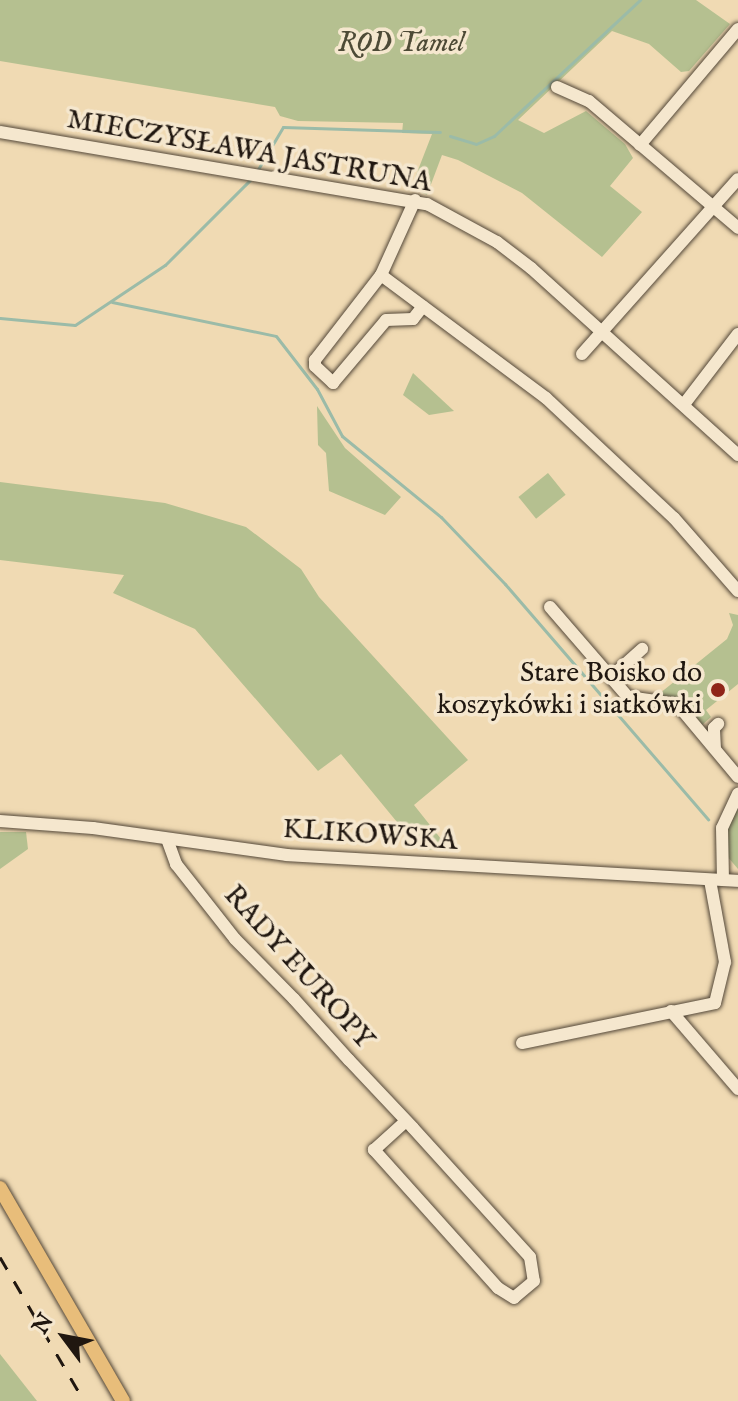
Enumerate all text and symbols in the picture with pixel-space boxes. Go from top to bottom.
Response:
park label: ROD Tamel [338,27,464,61]
street label: MIECZYSŁAWA JASTRUNA [64,103,434,201]
place label: Stare Boisko do koszykówki i siatkówki [437,657,702,723]
marker: Stare Boisko do koszykówki i siatkówki [709,681,727,699]
street label: KLIKOWSKA [282,813,458,859]
street label: RADY EUROPY [216,879,380,1057]
north arrow [24,1297,104,1377]
text: N [27,1309,61,1340]

